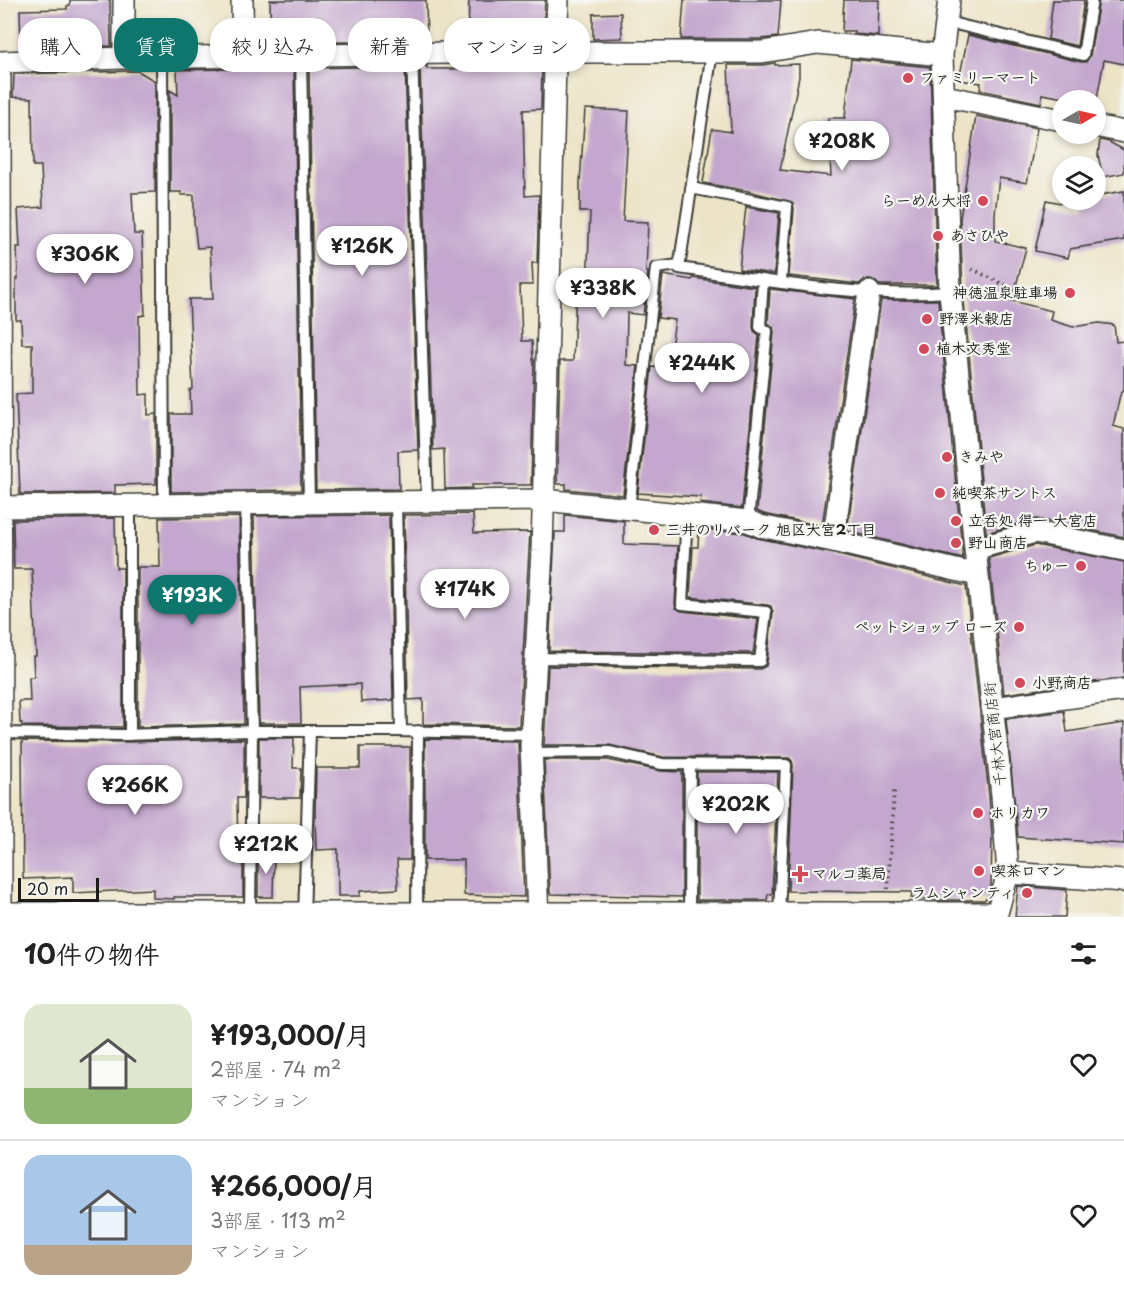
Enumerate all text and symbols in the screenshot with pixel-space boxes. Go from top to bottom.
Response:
chip: 購入 [18,18,102,72]
chip: 賃貸 [114,18,198,72]
chip: 絞り込み [210,18,336,72]
chip: 新着 [348,18,432,72]
chip: マンション [444,18,590,72]
place label: ファミリーマート [920,65,1041,88]
marker: ファミリーマート [901,71,915,85]
north arrow [1052,90,1106,144]
map controls [1052,90,1106,210]
pin: ¥208K [800,121,884,172]
text: ¥208K [808,125,876,155]
button: layers [1052,156,1106,210]
place label: らーめん大将 [881,188,971,211]
marker: らーめん大将 [976,194,990,208]
place label: あさひや [950,223,1010,246]
pin: ¥126K [320,226,404,277]
marker: あさひや [931,229,945,243]
text: ¥126K [330,230,394,260]
pin: ¥306K [43,234,127,285]
text: ¥306K [50,238,120,268]
pin: ¥338K [561,268,645,319]
text: ¥338K [570,272,636,302]
place label: 神徳温泉駐車場 [953,280,1058,303]
marker: 神徳温泉駐車場 [1063,286,1077,300]
place label: 野澤米穀店 [939,306,1014,329]
marker: 野澤米穀店 [920,312,934,326]
place label: 植木文秀堂 [936,336,1011,359]
marker: 植木文秀堂 [917,342,931,356]
pin: ¥244K [660,343,744,394]
text: ¥244K [669,347,736,377]
place label: きみや [959,444,1004,467]
marker: きみや [940,450,954,464]
place label: 純喫茶サントス [952,480,1057,503]
marker: 純喫茶サントス [933,486,947,500]
place label: 立呑処 得一 大宮店 [968,508,1098,531]
marker: 立呑処 得一 大宮店 [949,514,963,528]
place label: 三井のリパーク 旭区大宮2丁目 [666,517,876,540]
marker: 三井のリパーク 旭区大宮2丁目 [647,523,661,537]
place label: 野山商店 [968,530,1028,553]
marker: 野山商店 [949,536,963,550]
place label: ちゅー [1024,553,1069,576]
marker: ちゅー [1074,559,1088,573]
pin: ¥174K [423,569,507,620]
text: ¥174K [434,573,496,603]
pin: ¥193K [150,575,234,626]
text: ¥193K [161,579,223,609]
place label: ペットショップ ローズ [855,614,1007,637]
marker: ペットショップ ローズ [1012,620,1026,634]
place label: 小野商店 [1032,670,1092,693]
marker: 小野商店 [1013,676,1027,690]
street label: 千林大宮商店街 [977,681,1010,788]
pin: ¥266K [93,765,177,816]
text: ¥266K [101,769,169,799]
pin: ¥202K [694,784,778,835]
text: ¥202K [702,788,770,818]
place label: ホリカワ [990,800,1050,823]
marker: ホリカワ [971,806,985,820]
pin: ¥212K [224,824,308,875]
text: ¥212K [233,828,299,858]
place label: 喫茶ロマン [991,858,1066,881]
place label: マルコ薬局 [812,861,887,884]
marker: 喫茶ロマン [972,864,986,878]
marker: マルコ薬局 [793,867,807,881]
scale bar [18,875,99,902]
text: 20 m [27,876,68,900]
place label: ラムシャンティ [911,880,1015,903]
marker: ラムシャンティ [1020,886,1034,900]
text: 10件の物件 [24,934,160,973]
icon: filters [1067,937,1100,970]
text: ¥193,000/月 [210,1015,371,1054]
icon: home [72,1028,144,1100]
icon: heart [1067,1048,1100,1081]
text: 2部屋 · 74 m² [210,1054,341,1084]
text: マンション [210,1084,309,1114]
text: ¥266,000/月 [210,1166,377,1205]
icon: home [72,1179,144,1251]
icon: heart [1067,1199,1100,1232]
text: 3部屋 · 113 m² [210,1205,346,1235]
text: マンション [210,1235,309,1265]

